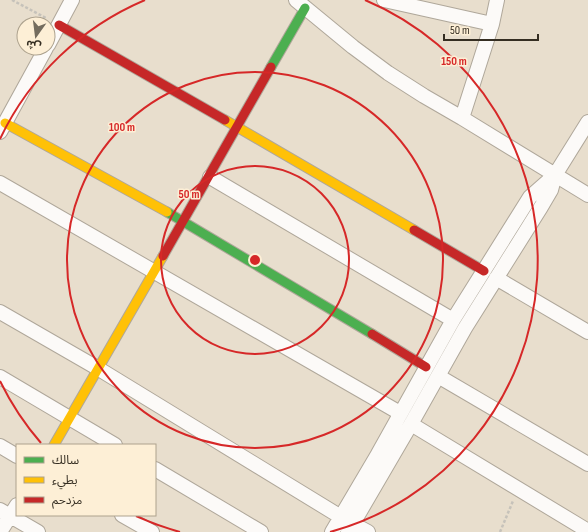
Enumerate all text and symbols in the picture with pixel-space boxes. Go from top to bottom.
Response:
north arrow [16,16,56,56]
scale bar [444,16,538,42]
text: 50 m [450,23,470,38]
text: ش [25,37,43,53]
text: 150 m [441,54,467,69]
text: 100 m [109,120,135,135]
text: 50 m [179,187,199,202]
centre of rings [248,253,262,267]
legend [16,444,156,516]
text: سالك [52,453,79,468]
text: بطيء [52,473,78,490]
text: مزدحم [52,493,82,509]

